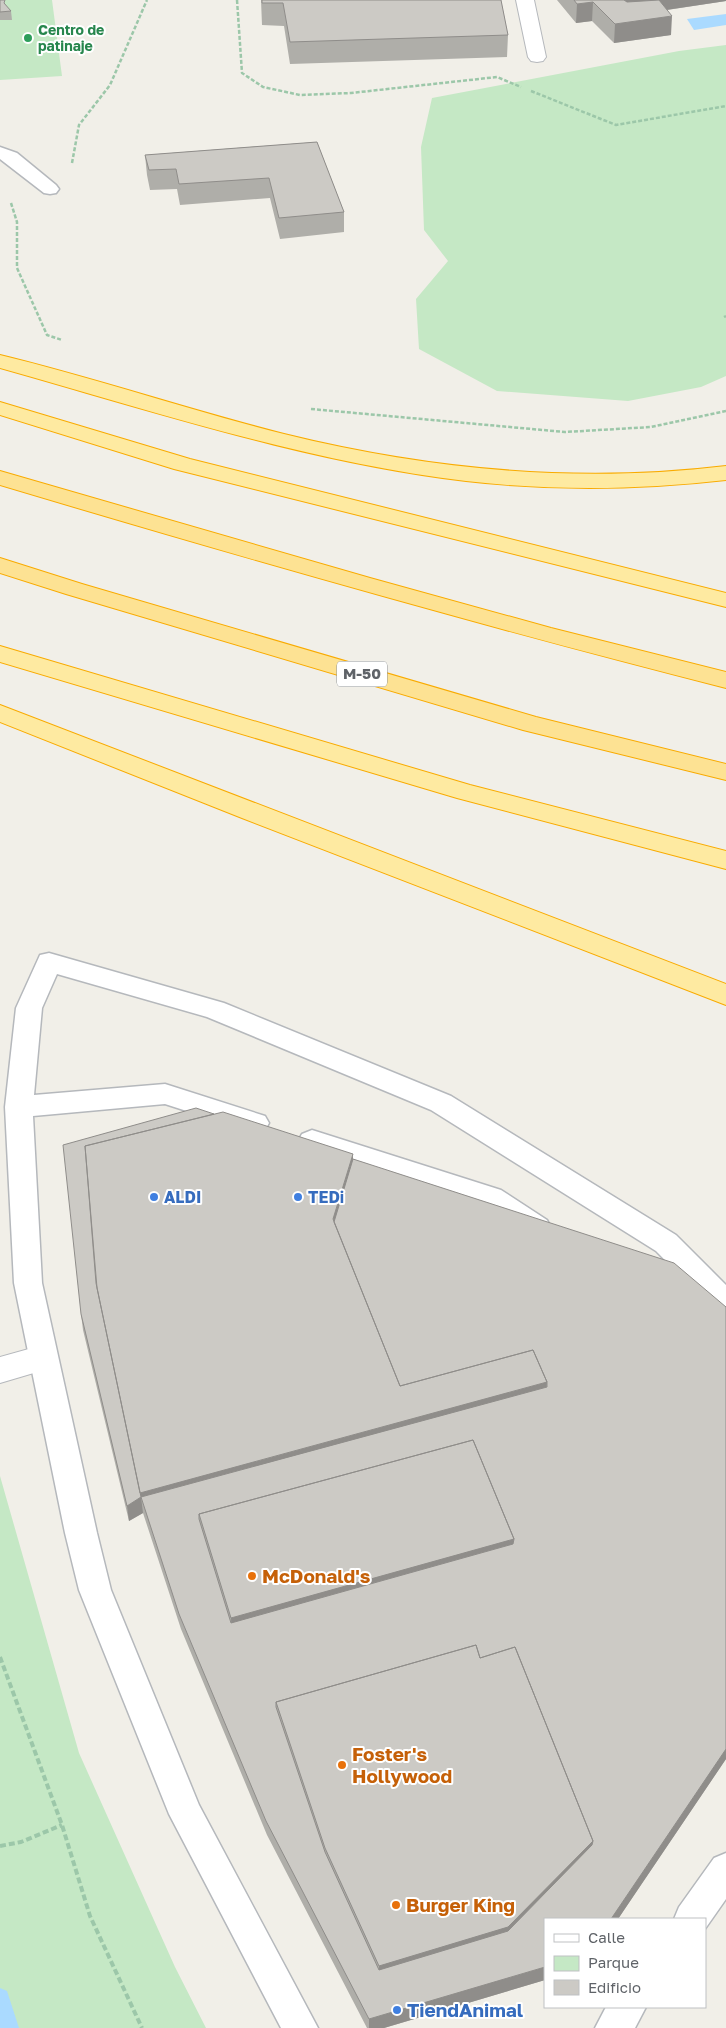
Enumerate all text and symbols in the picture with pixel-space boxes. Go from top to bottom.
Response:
place label: Centro de patinaje [38,21,104,54]
marker: Centro de patinaje [22,32,34,44]
road number: M-50 [337,662,387,686]
place label: ALDI [164,1187,201,1207]
place label: TEDi [308,1187,344,1207]
marker: ALDI [148,1191,160,1203]
marker: TEDi [292,1191,304,1203]
place label: McDonald's [262,1564,371,1587]
marker: McDonald's [246,1570,258,1582]
place label: Foster's Hollywood [352,1742,452,1787]
marker: Foster's Hollywood [336,1759,348,1771]
place label: Burger King [406,1893,515,1916]
marker: Burger King [390,1899,402,1911]
legend [544,1918,706,2008]
text: Calle [588,1928,625,1946]
text: Parque [588,1953,639,1971]
text: Edificio [588,1978,641,1996]
place label: TiendAnimal [407,1998,523,2021]
marker: TiendAnimal [391,2004,403,2016]

